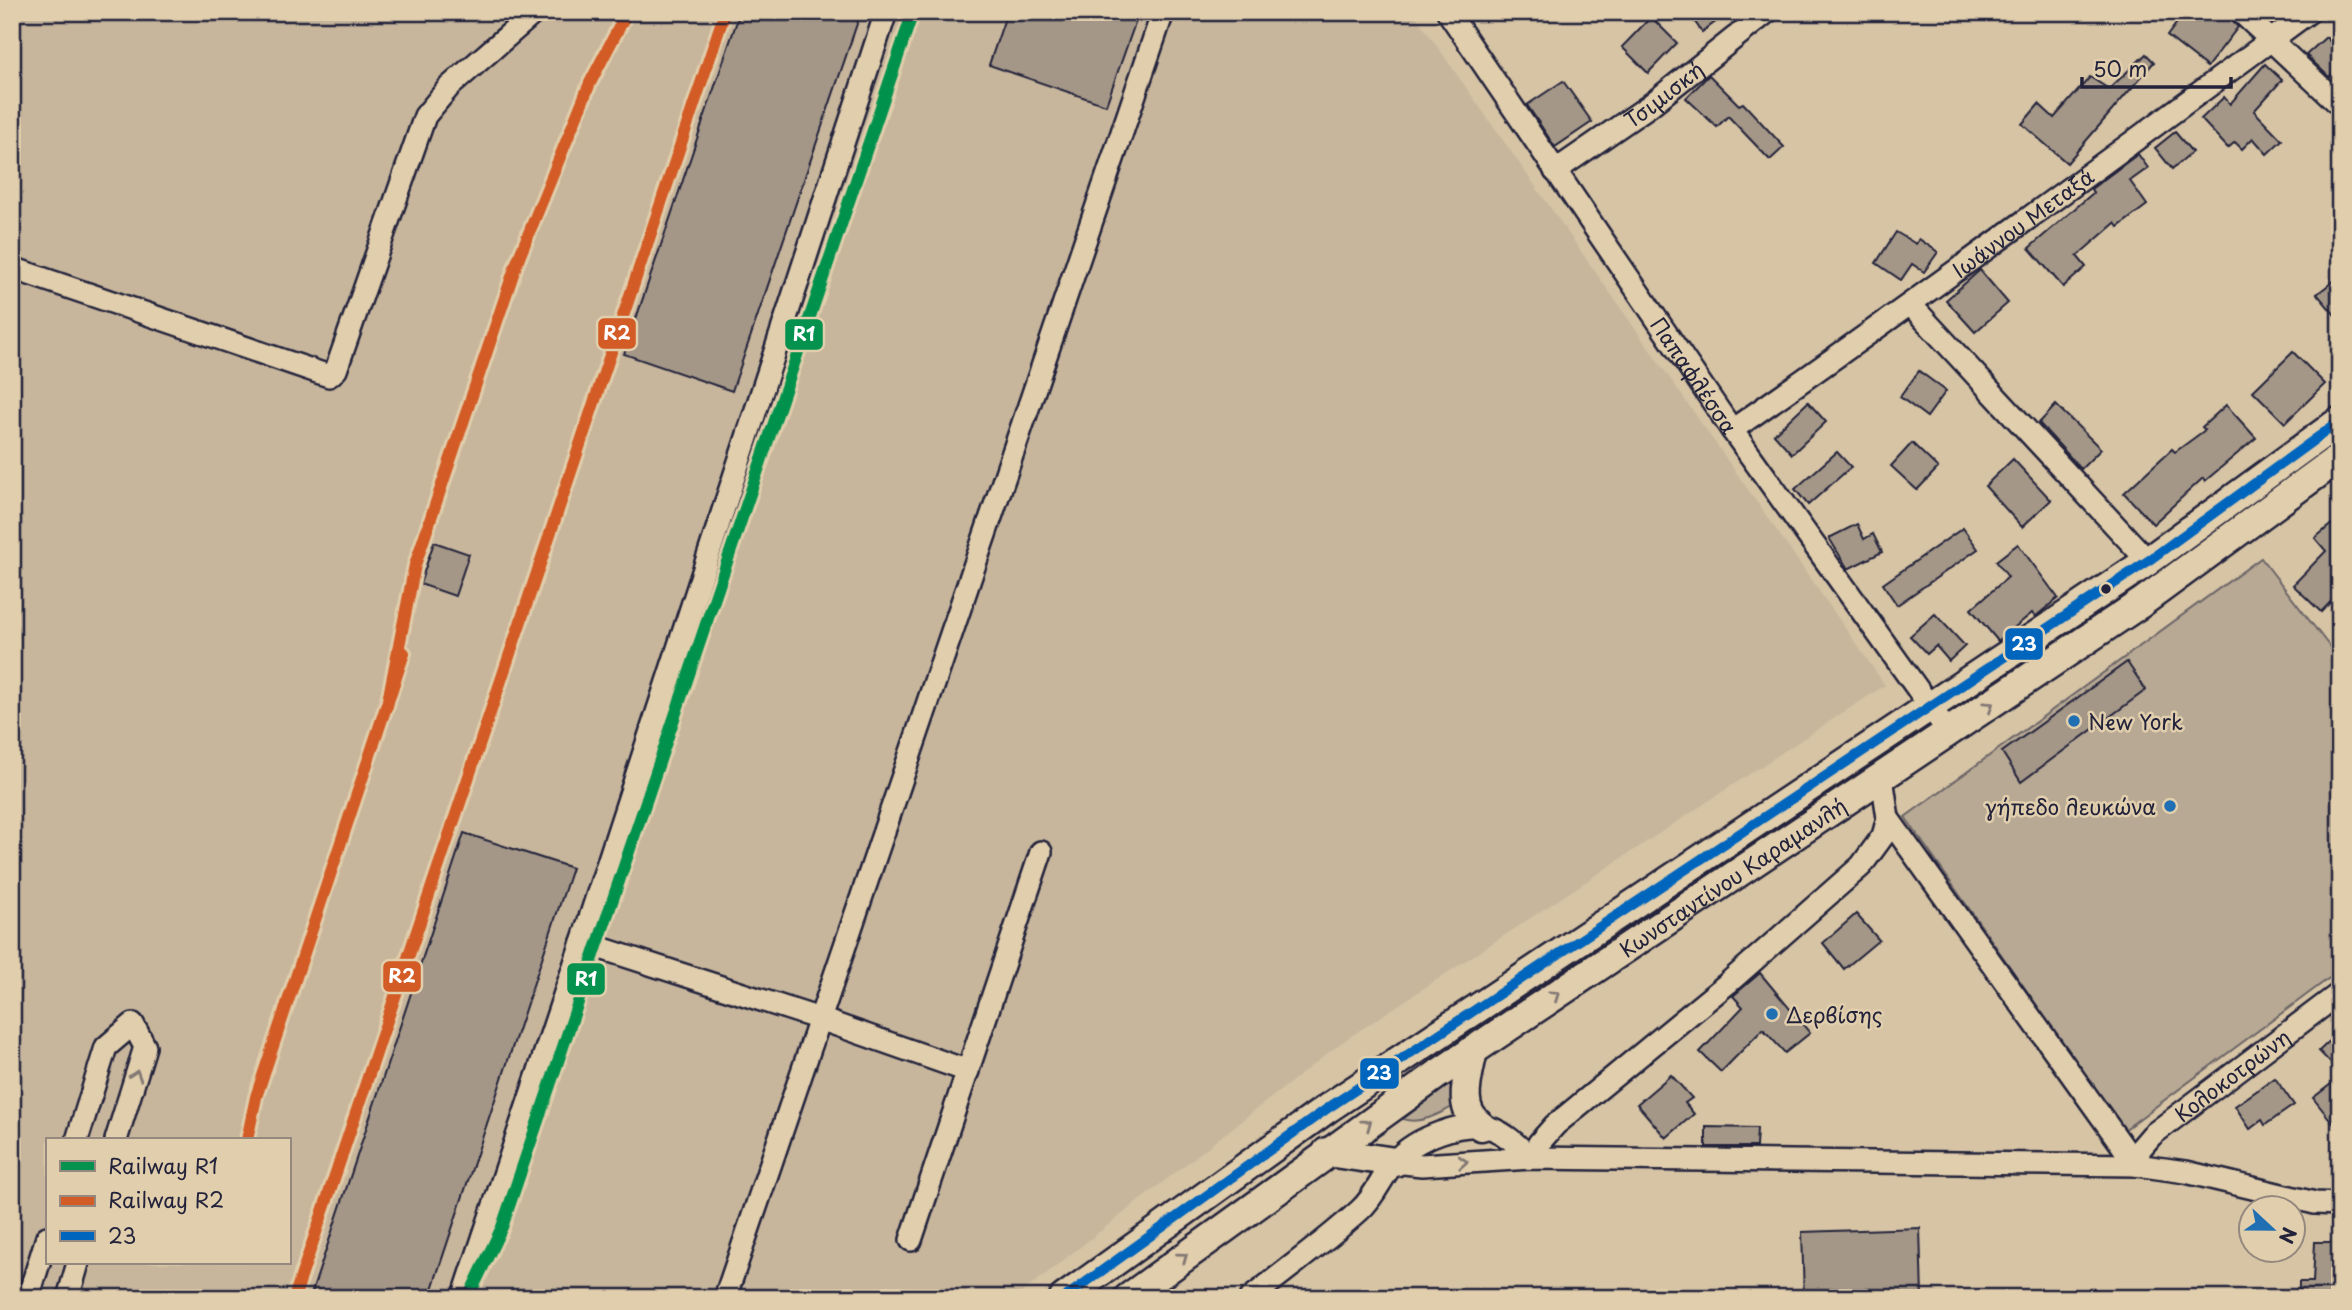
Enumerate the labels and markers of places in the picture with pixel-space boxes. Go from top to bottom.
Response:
unlabelled marker [2099,582,2113,596]
place label: New York [2088,705,2183,737]
marker: New York [2066,713,2082,729]
place label: γήπεδο λευκώνα [1985,790,2156,822]
marker: γήπεδο λευκώνα [2162,798,2178,814]
place label: Δερβίσης [1786,998,1883,1030]
marker: Δερβίσης [1764,1006,1780,1022]

